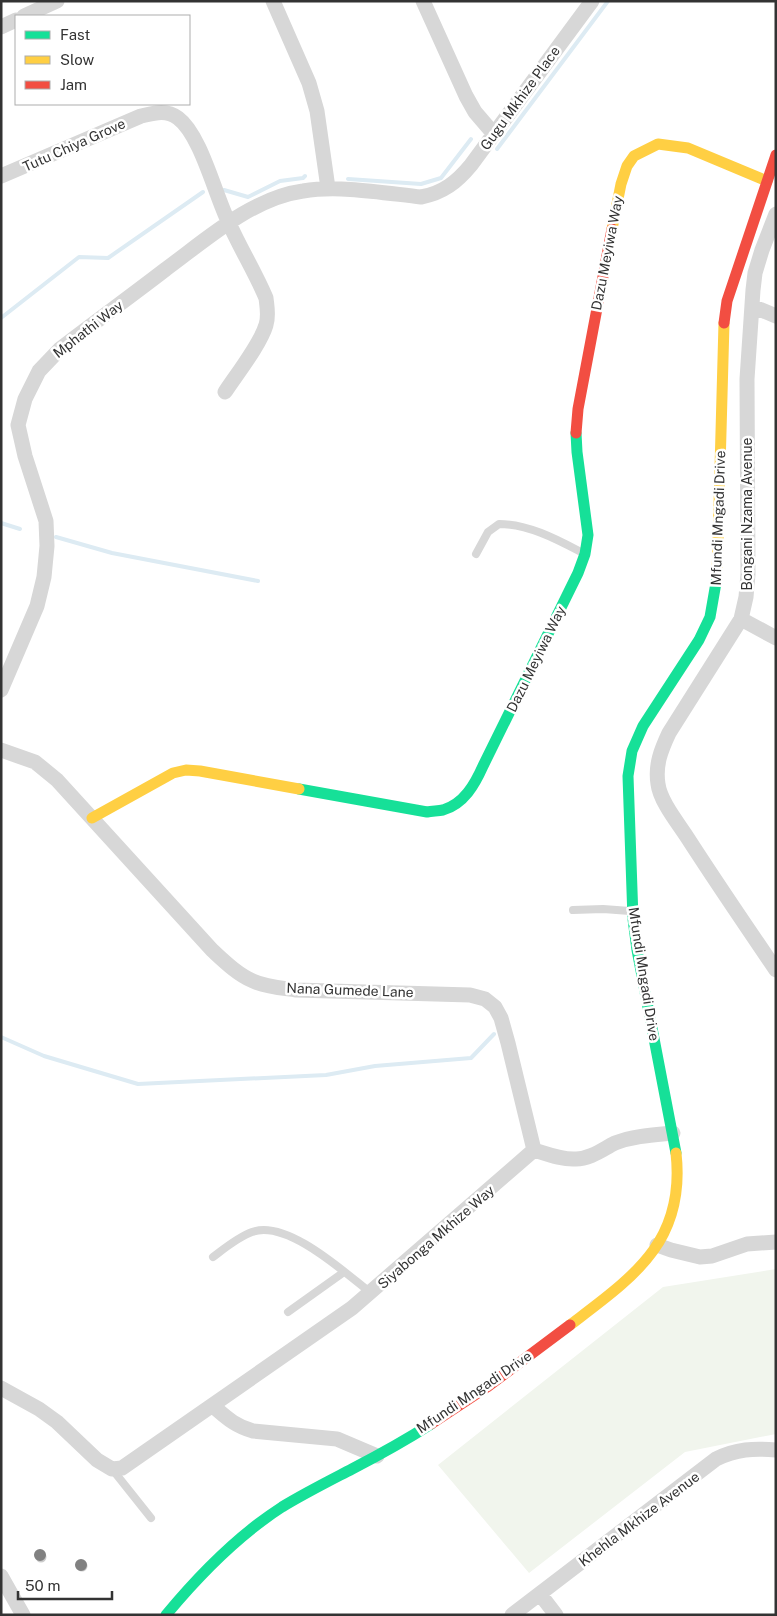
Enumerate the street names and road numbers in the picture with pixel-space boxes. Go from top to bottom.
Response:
street label: Gugu Mkhize Place [477,43,563,153]
street label: Tutu Chiya Grove [20,115,128,175]
street label: Dazu Meyiwa Way [588,194,626,311]
street label: Mphathi Way [50,297,126,361]
street label: Bongani Nzama Avenue [739,437,755,591]
street label: Mfundi Mngadi Drive [708,450,728,586]
street label: Dazu Meyiwa Way [503,603,569,715]
street label: Mfundi Mngadi Drive [626,906,662,1042]
street label: Nana Gumede Lane [286,980,414,1000]
street label: Siyabonga Mkhize Way [375,1182,498,1292]
street label: Mfundi Mngadi Drive [414,1348,535,1436]
street label: Khehla Mkhize Avenue [576,1468,702,1570]

